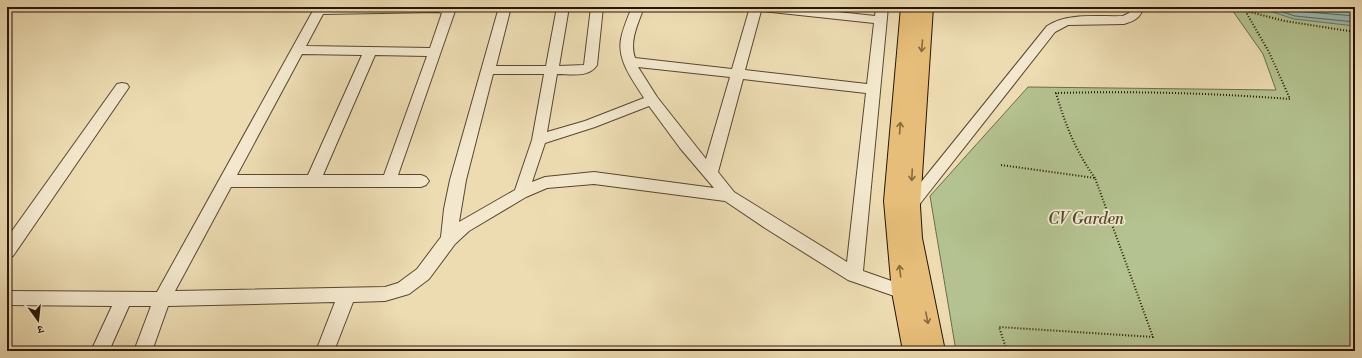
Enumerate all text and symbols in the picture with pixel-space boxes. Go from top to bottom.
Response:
one-way arrow [918,39,926,52]
one-way arrow [896,122,903,135]
one-way arrow [908,168,915,181]
park label: CV Garden [1048,209,1125,229]
one-way arrow [896,265,904,278]
north arrow [18,300,58,340]
one-way arrow [924,311,932,324]
text: उ [34,321,46,337]

